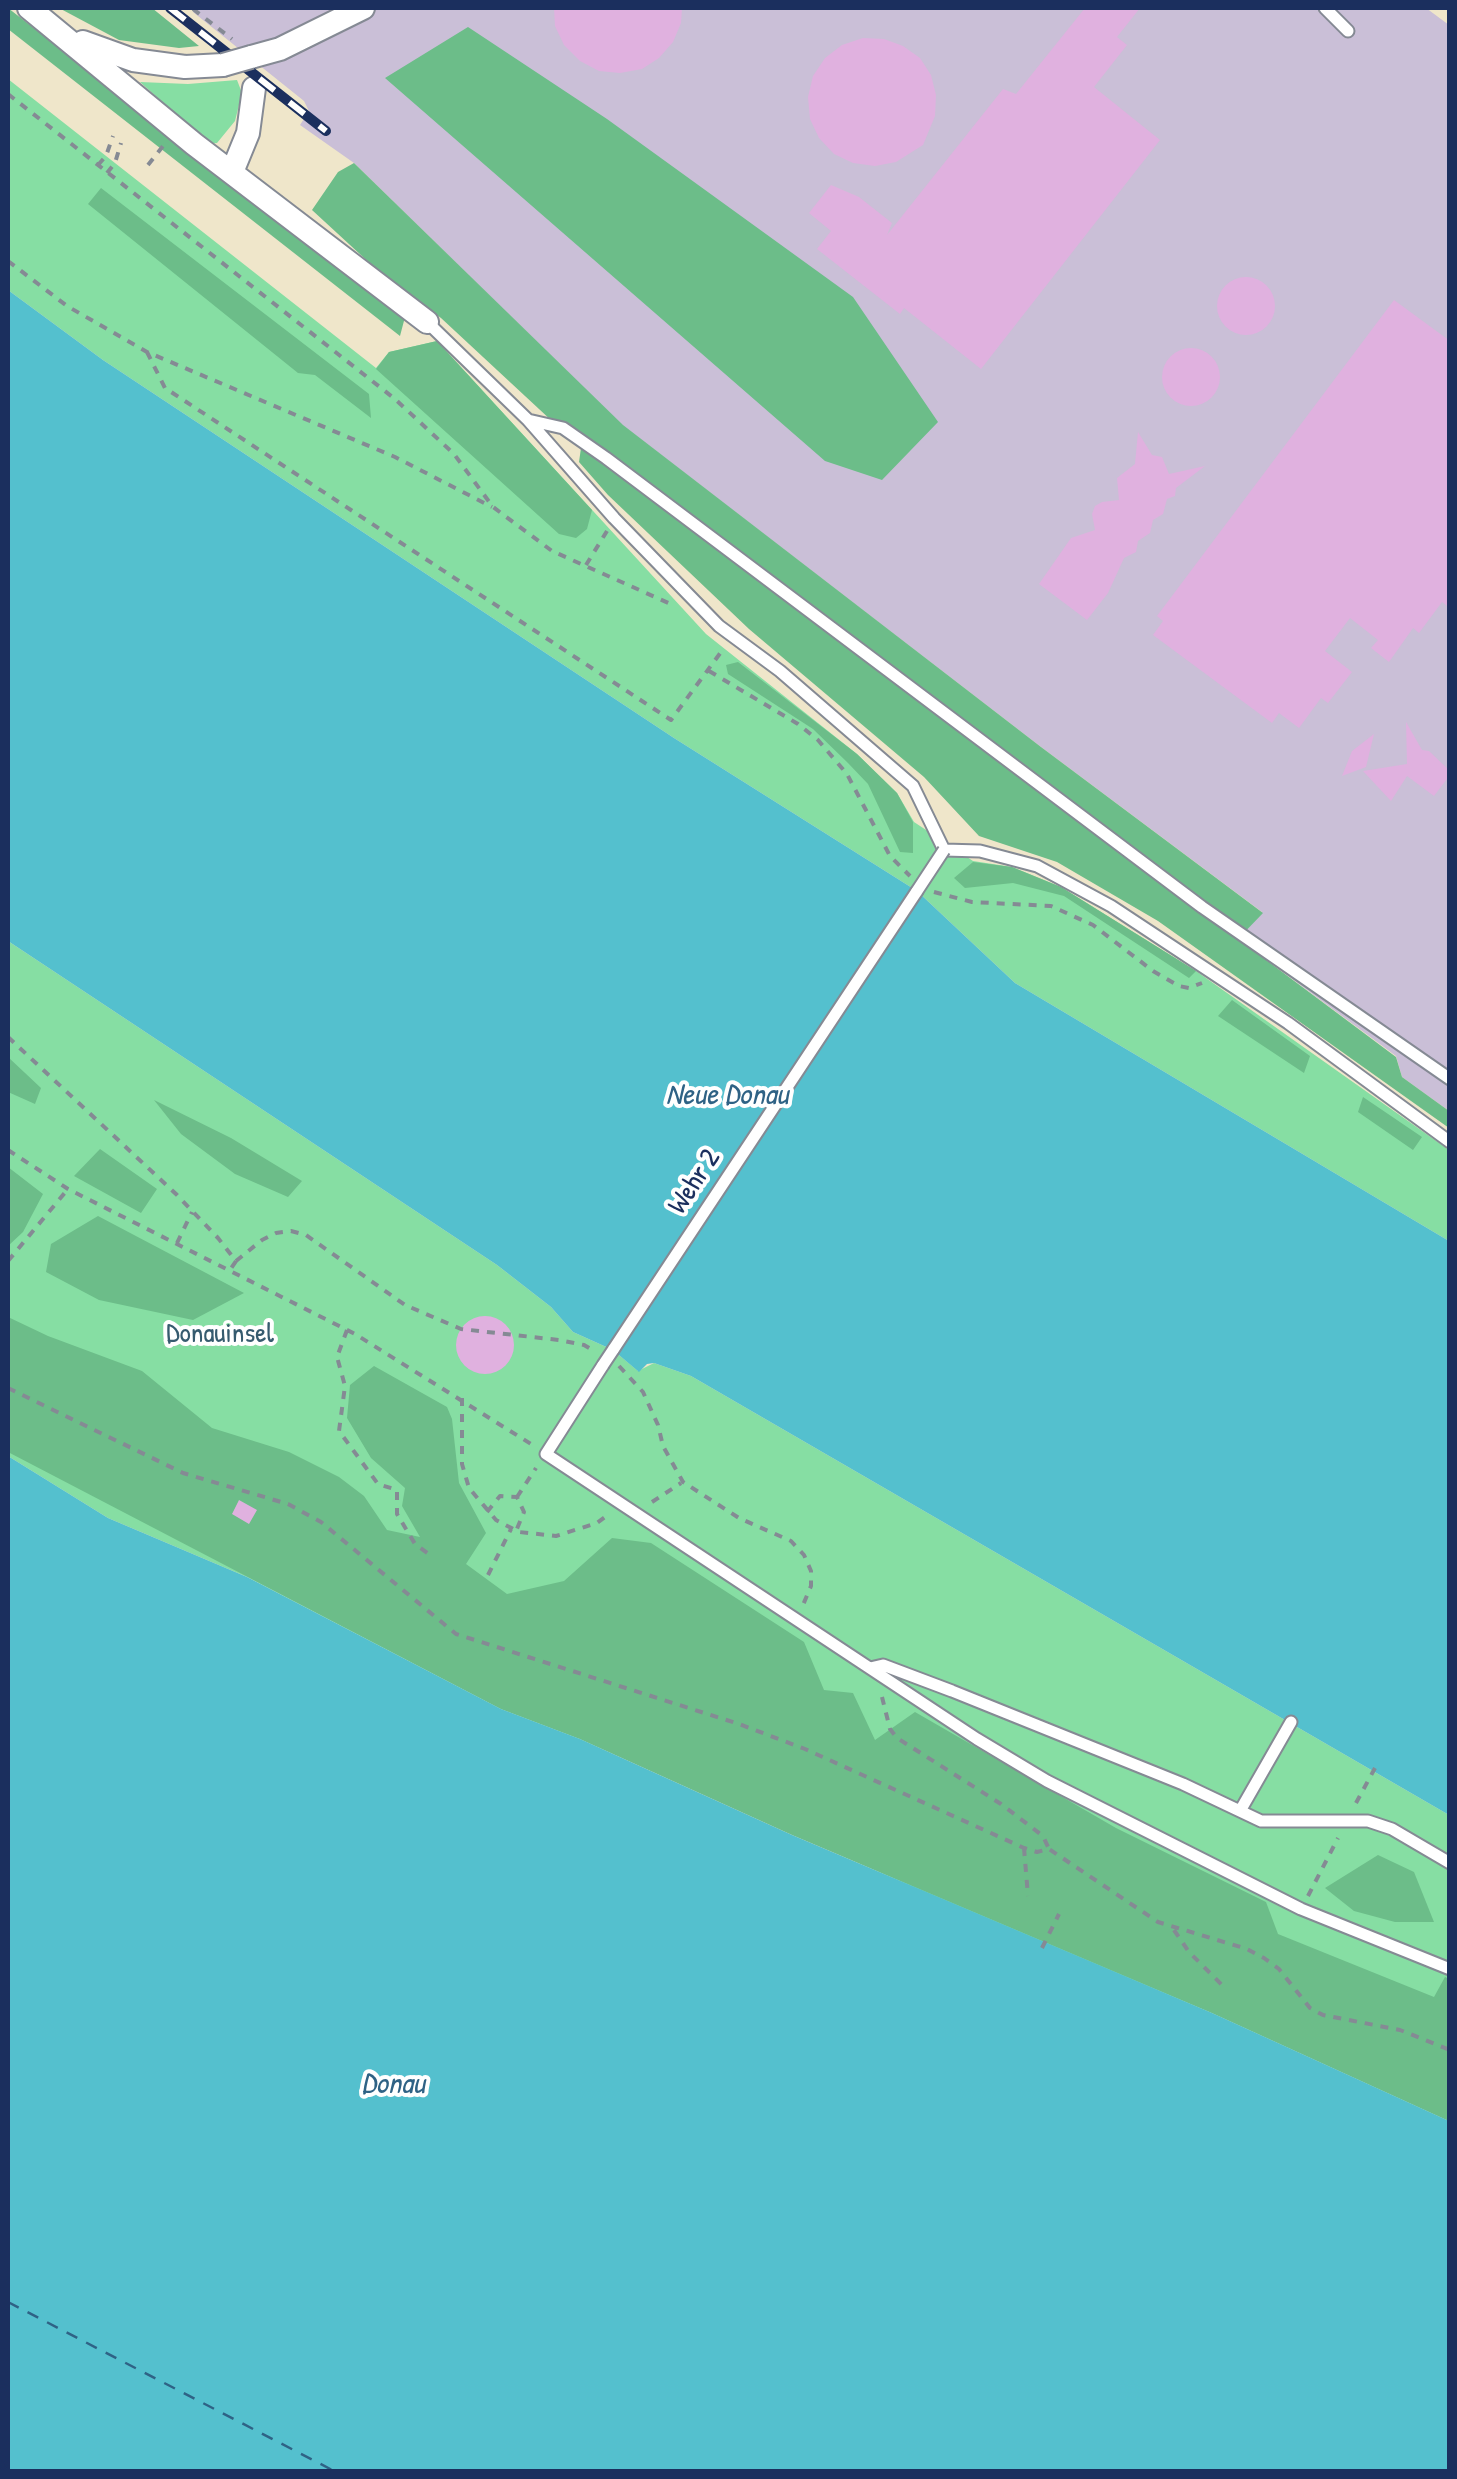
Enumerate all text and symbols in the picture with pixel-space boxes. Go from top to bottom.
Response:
water label: Neue Donau [666,1078,788,1114]
street label: Wehr 2 [662,1143,728,1221]
park label: Donauinsel [166,1318,274,1352]
water label: Donau [361,2067,425,2103]

